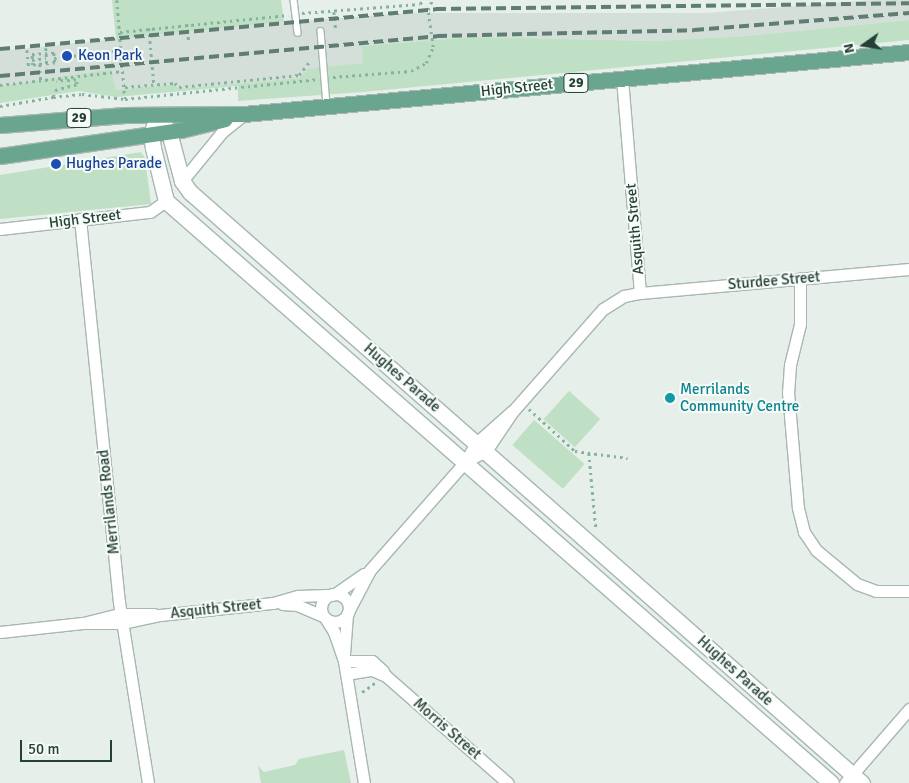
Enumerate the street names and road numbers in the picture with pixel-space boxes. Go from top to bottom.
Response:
road number: 29 [562,72,590,95]
street label: High Street [480,75,554,101]
road number: 29 [65,106,93,130]
street label: Asquith Street [622,183,648,275]
street label: High Street [48,206,122,232]
street label: Sturdee Street [727,268,821,294]
street label: Hughes Parade [360,340,444,416]
street label: Merrilands Road [95,449,123,555]
street label: Asquith Street [170,595,262,623]
street label: Hughes Parade [693,632,777,710]
street label: Morris Street [409,695,485,763]

